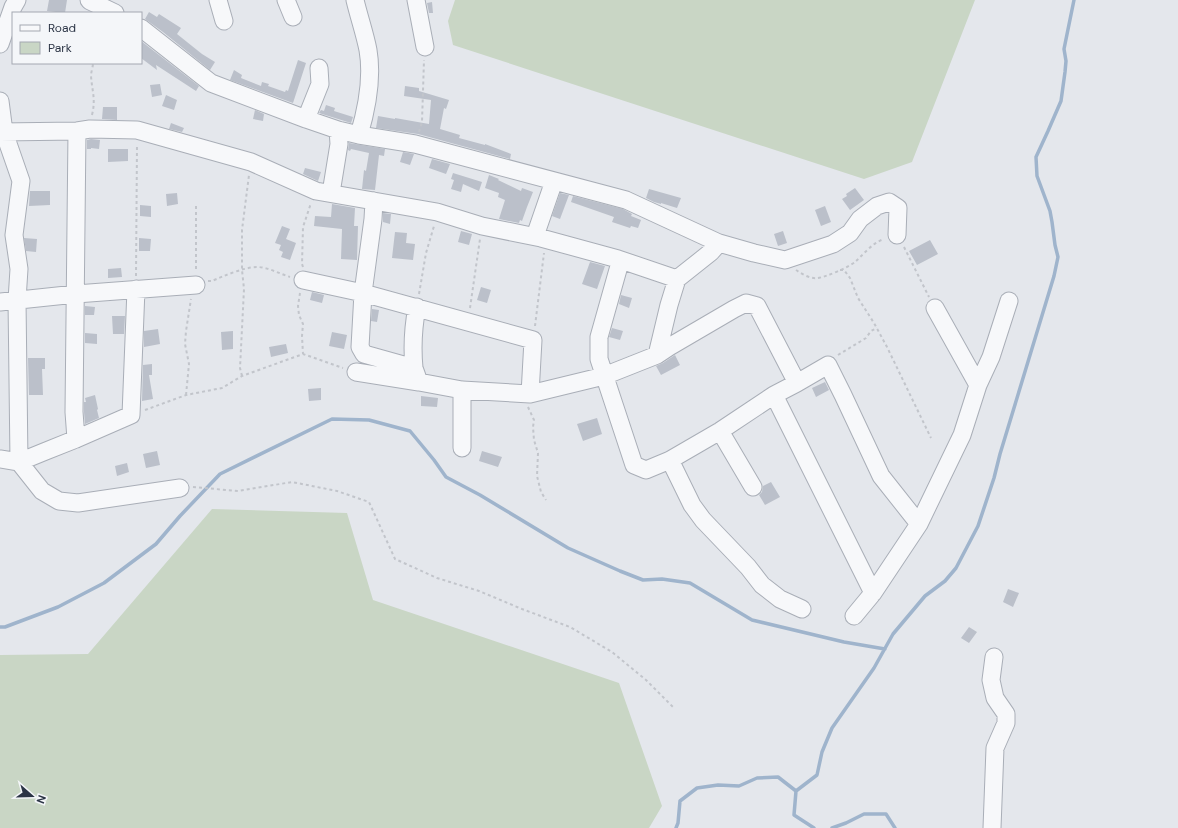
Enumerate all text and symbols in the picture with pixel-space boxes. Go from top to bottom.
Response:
legend [12,12,142,64]
text: Road [48,20,76,36]
text: Park [48,40,72,56]
north arrow [12,776,52,816]
text: N [33,793,49,806]

